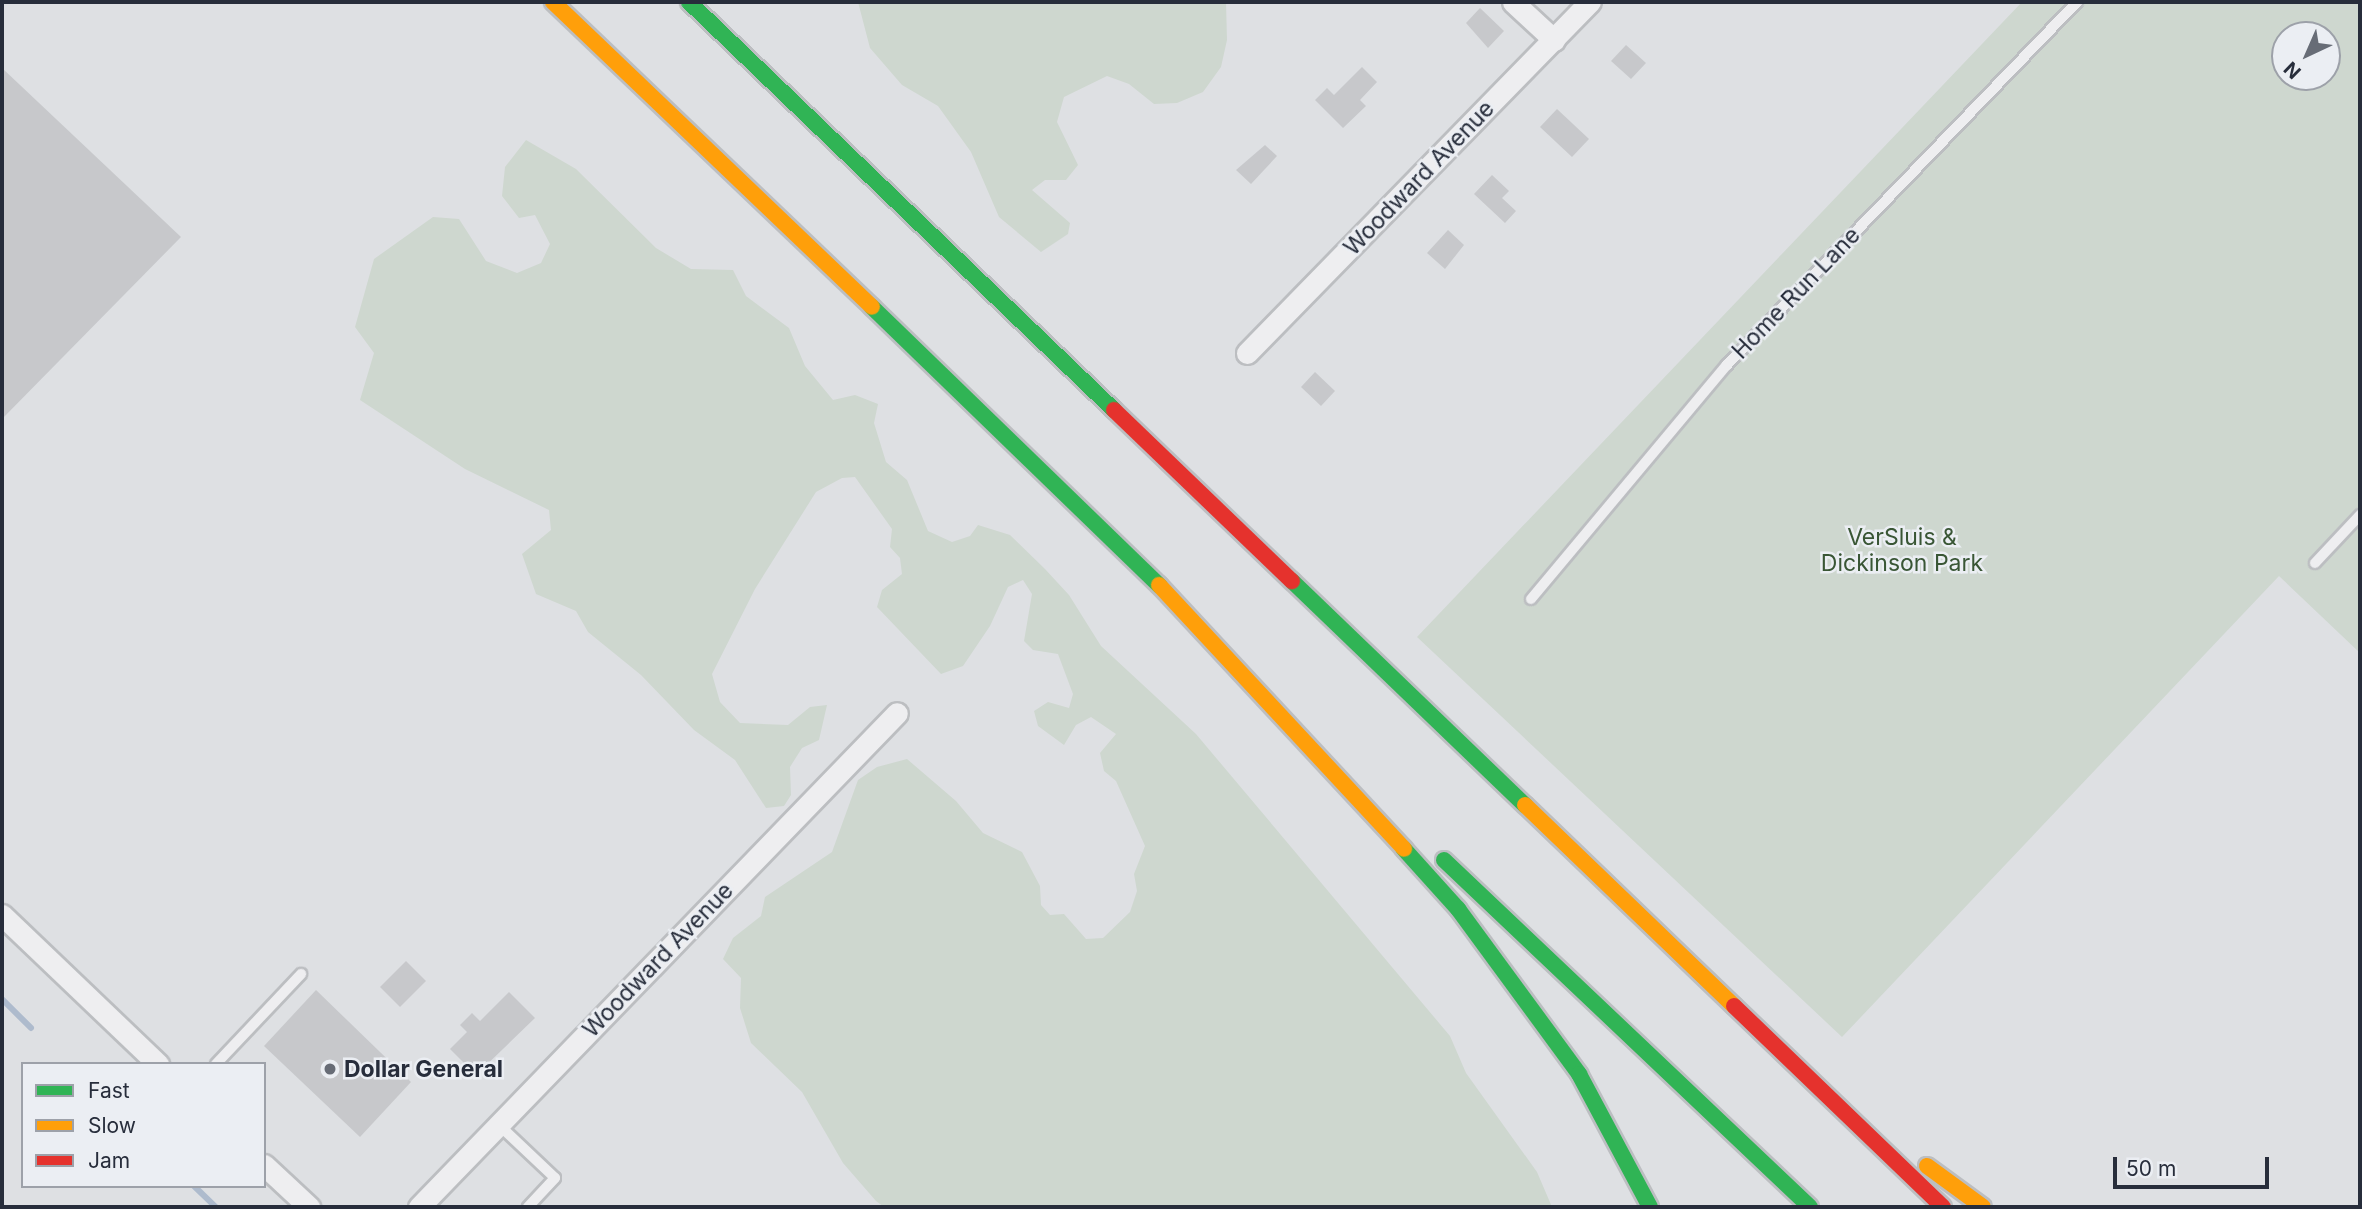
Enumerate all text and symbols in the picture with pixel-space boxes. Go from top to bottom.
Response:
north arrow [2271,21,2341,91]
text: N [2279,57,2306,83]
street label: Woodward Avenue [1338,95,1500,261]
street label: Home Run Lane [1726,221,1866,365]
park label: VerSluis & Dickinson Park [1821,523,1983,577]
street label: Woodward Avenue [577,877,739,1043]
place label: Dollar General [344,1055,503,1083]
marker: Dollar General [322,1061,338,1077]
legend [21,1062,266,1188]
text: Fast [88,1078,130,1103]
text: Slow [88,1113,136,1138]
scale bar [2117,1142,2273,1186]
text: Jam [88,1148,130,1173]
text: 50 m [2126,1156,2176,1181]

